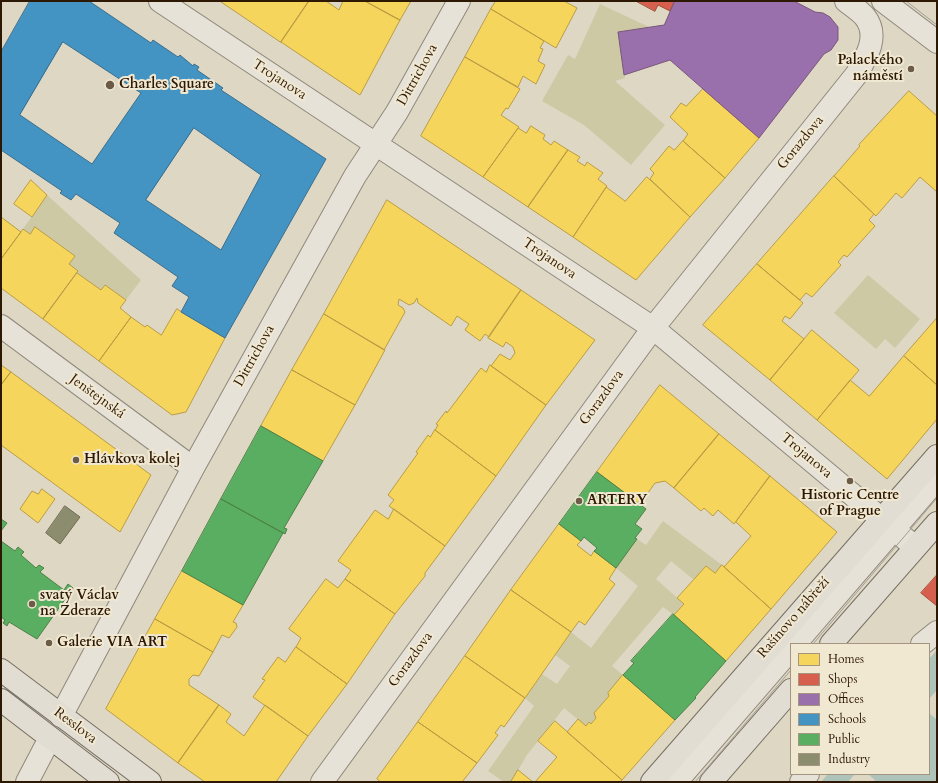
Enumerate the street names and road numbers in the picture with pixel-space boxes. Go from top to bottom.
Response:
street label: Dittrichova [394,41,442,109]
street label: Trojanova [249,56,309,104]
street label: Gorazdova [774,113,828,173]
street label: Trojanova [519,235,579,283]
street label: Dittrichova [231,322,279,390]
street label: Gorazdova [576,367,628,429]
street label: Jenštejnská [66,371,128,423]
street label: Trojanova [777,430,835,482]
street label: Rašínovo nábřeží [754,574,834,662]
street label: Gorazdova [385,629,437,691]
street label: Resslova [50,704,100,748]

